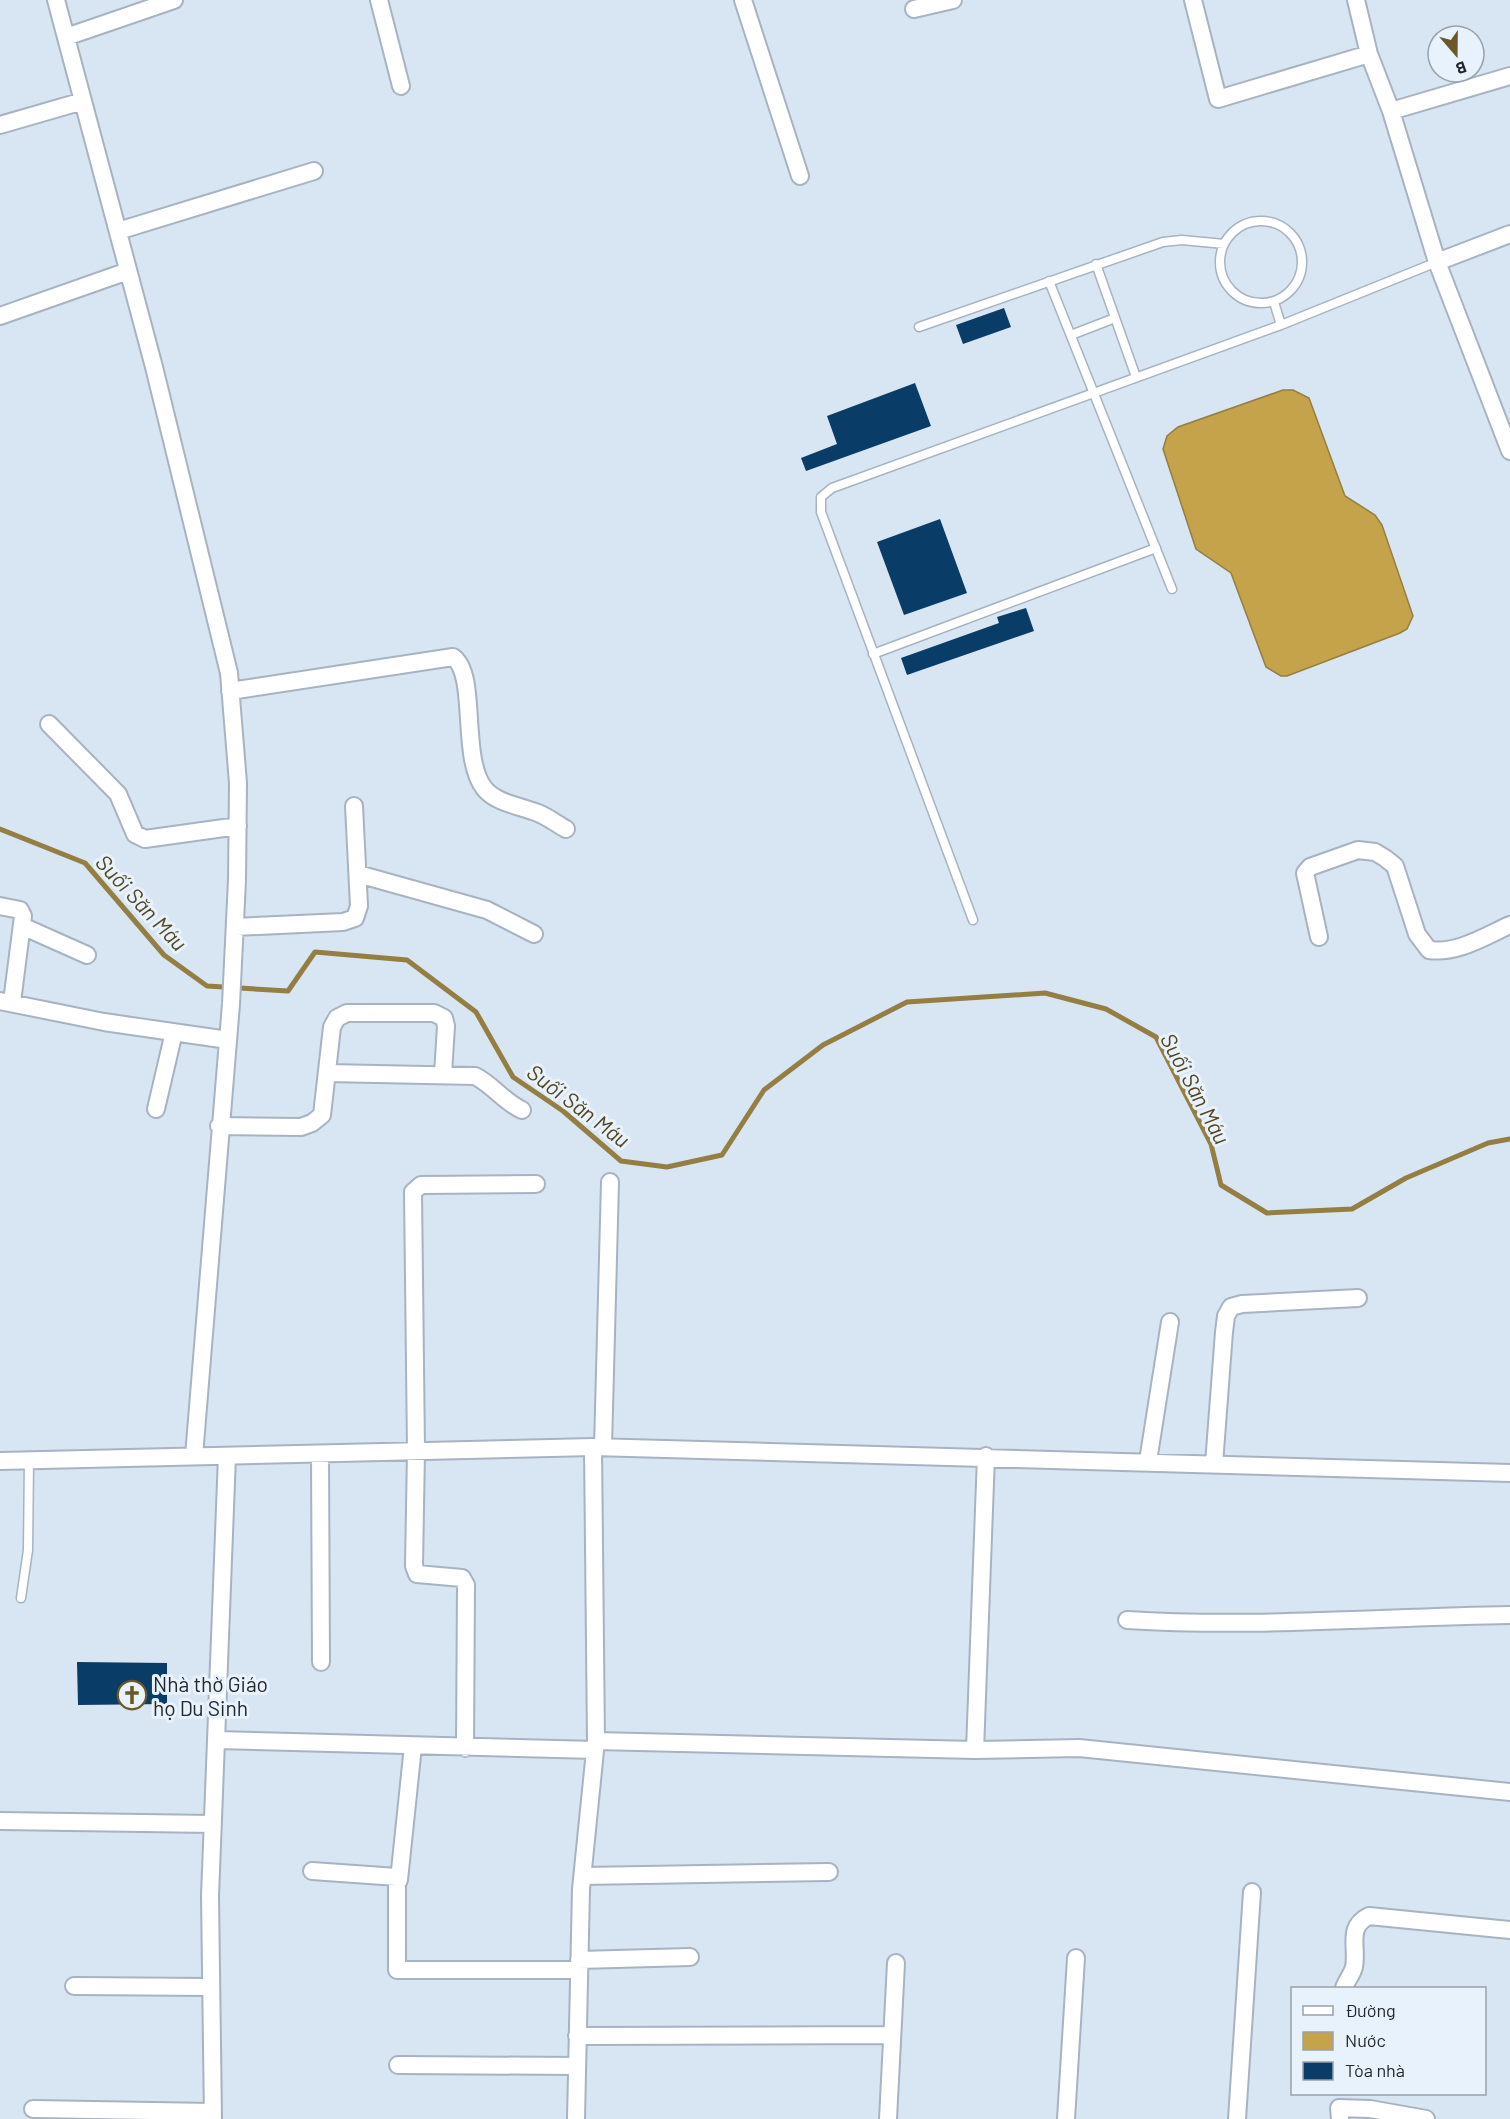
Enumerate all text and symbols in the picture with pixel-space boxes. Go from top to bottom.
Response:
north arrow [1426,24,1486,84]
text: B [1453,58,1469,79]
water label: Suối Săn Máu [91,849,193,955]
water label: Suối Săn Máu [1156,1028,1236,1148]
water label: Suối Săn Máu [523,1058,635,1152]
place label: Nhà thờ Giáo họ Du Sinh [153,1671,268,1720]
church icon: Nhà thờ Giáo họ Du Sinh [116,1679,148,1711]
legend [1291,1987,1486,2095]
text: Đường [1345,1999,1396,2021]
text: Nước [1345,2029,1386,2051]
text: Tòa nhà [1345,2059,1405,2081]

